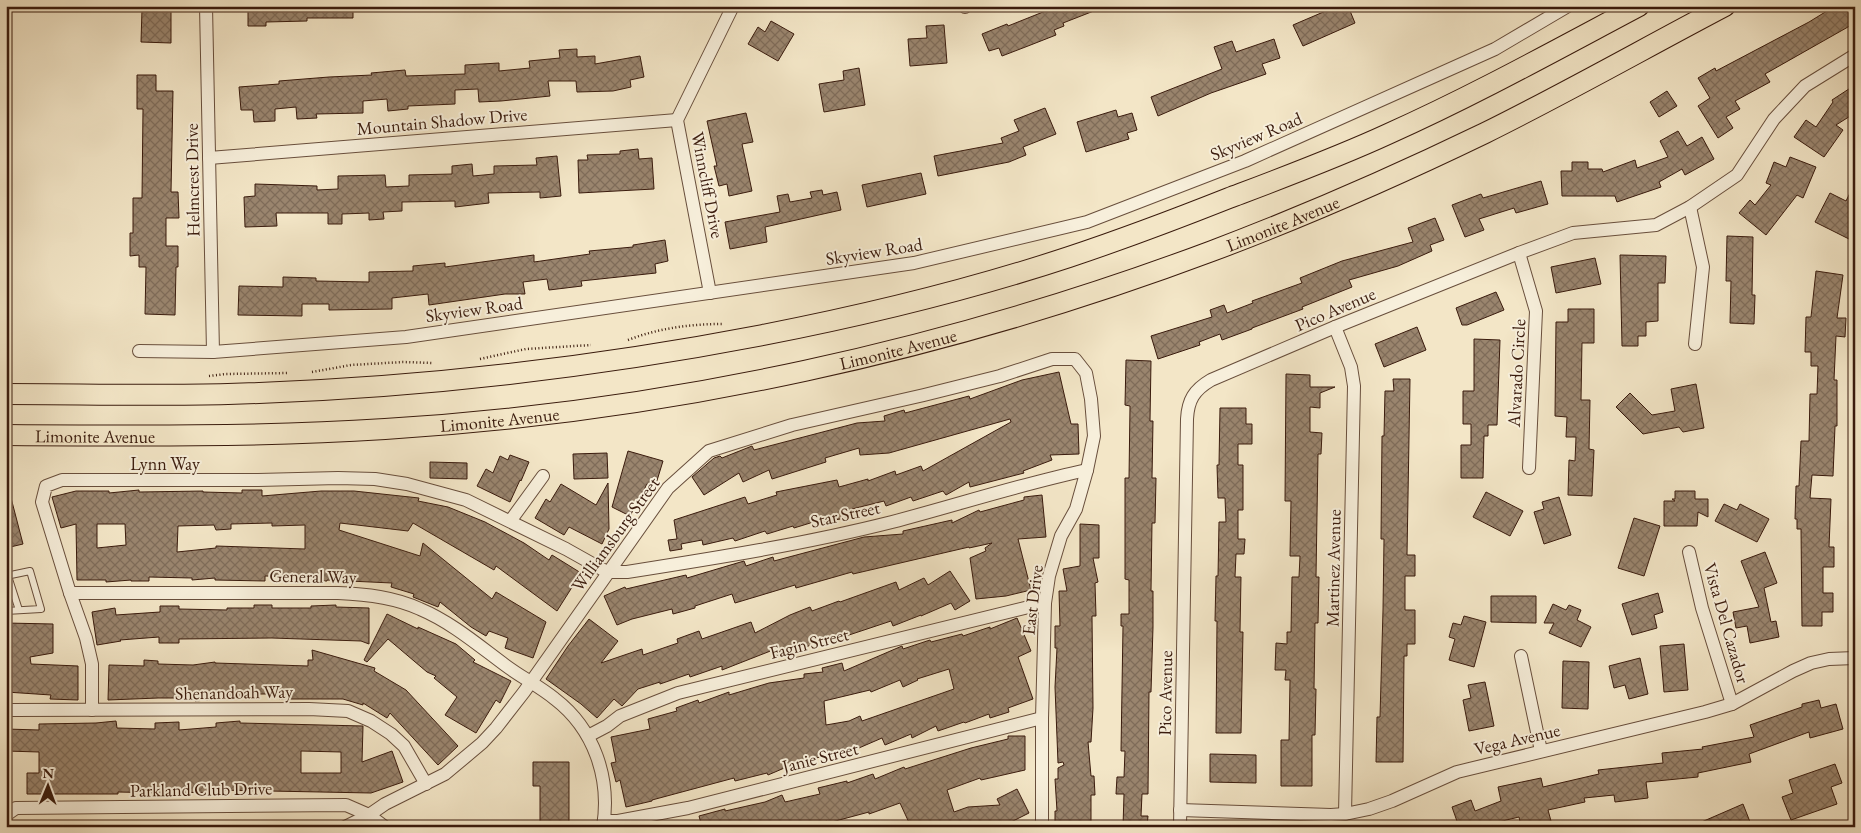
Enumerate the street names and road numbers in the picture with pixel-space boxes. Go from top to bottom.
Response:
street label: Mountain Shadow Drive [356,102,528,140]
street label: Skyview Road [1207,106,1306,166]
street label: Helmcrest Drive [180,123,204,237]
street label: Winncliff Drive [686,130,730,240]
street label: Limonite Avenue [1223,190,1342,256]
street label: Skyview Road [824,232,925,270]
street label: Pico Avenue [1291,282,1379,336]
street label: Skyview Road [424,291,525,327]
street label: Alvarado Circle [1502,318,1530,429]
street label: Limonite Avenue [837,323,959,374]
street label: Limonite Avenue [439,401,560,437]
street label: Limonite Avenue [35,424,155,447]
street label: Lynn Way [130,452,200,475]
street label: Williamsburg Street [566,472,665,596]
street label: Star Street [808,495,882,533]
street label: Martinez Avenue [1320,509,1346,627]
street label: Vista Del Cazador [1699,560,1755,686]
street label: General Way [269,564,357,588]
street label: East Drive [1016,564,1048,636]
street label: Fagin Street [767,622,851,664]
street label: Pico Avenue [1153,650,1177,736]
street label: Shenandoah Way [175,679,293,705]
street label: Vega Avenue [1472,718,1562,760]
street label: Janie Street [778,736,861,778]
street label: Parkland Club Drive [130,776,272,802]

